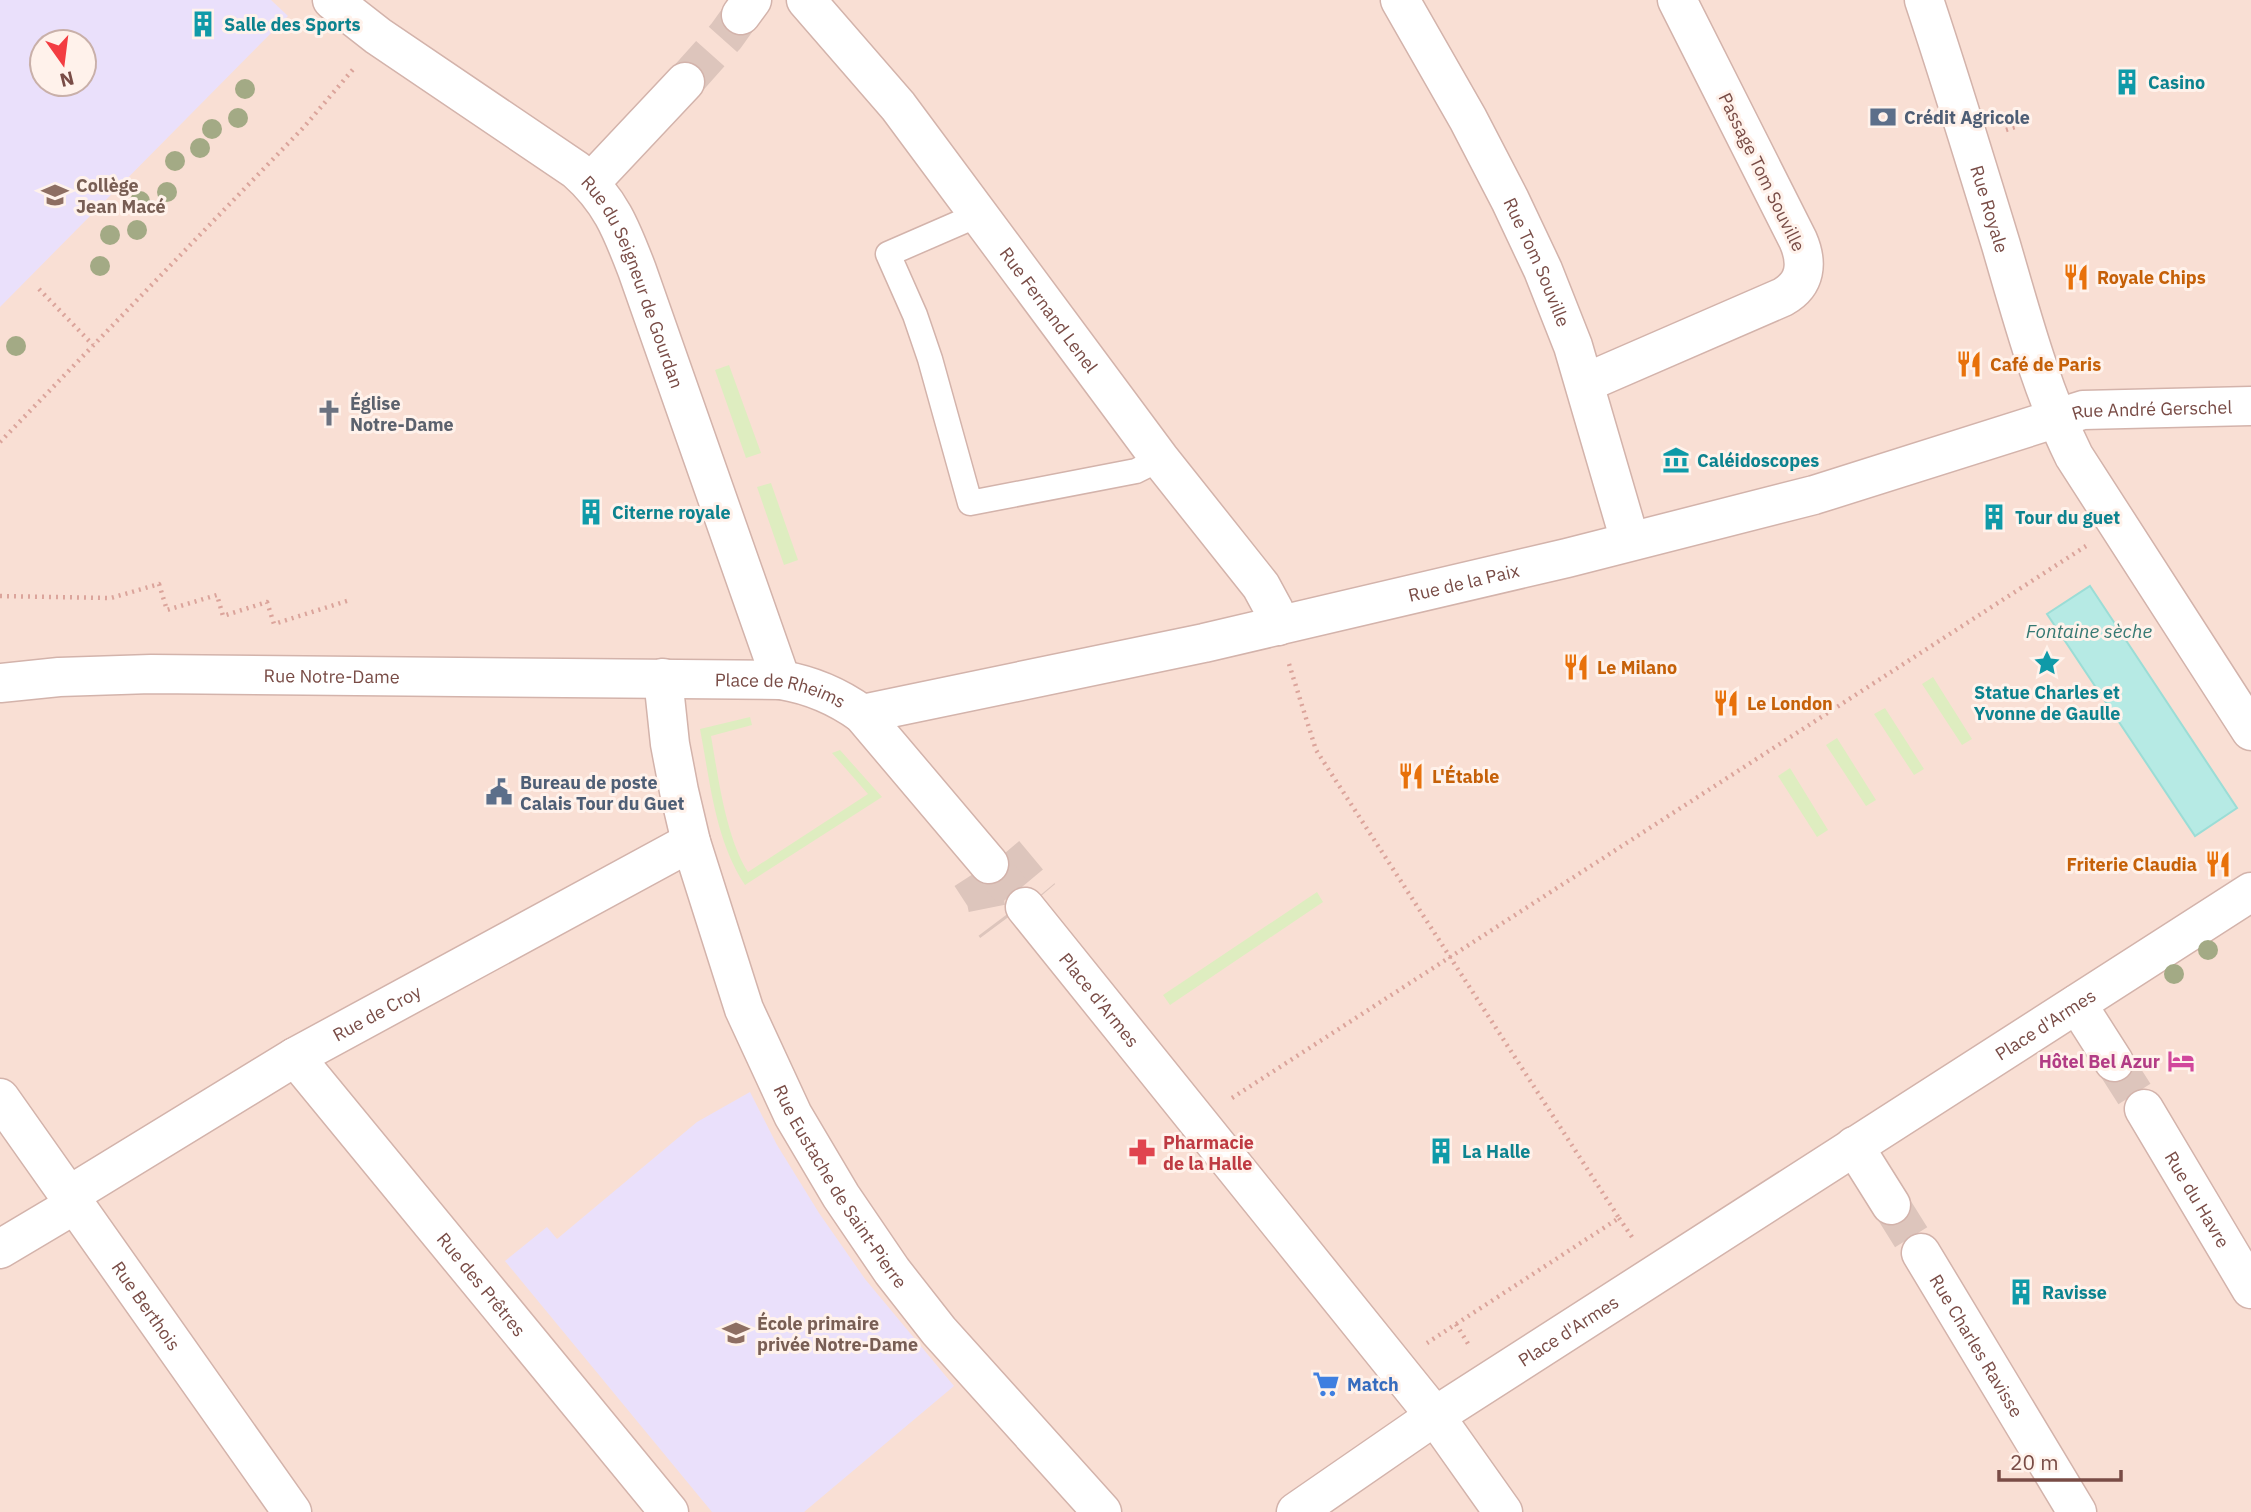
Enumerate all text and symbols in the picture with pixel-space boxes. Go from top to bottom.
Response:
building icon: Salle des Sports [188,9,218,39]
place label: Salle des Sports [224,13,361,36]
north arrow [28,28,98,98]
text: N [58,66,77,93]
building icon: Casino [2112,67,2142,97]
place label: Casino [2148,71,2205,94]
street label: Passage Tom Souville [1714,89,1810,255]
bank icon: Crédit Agricole [1868,102,1898,132]
place label: Crédit Agricole [1904,106,2030,129]
street label: Rue Royale [1966,162,2014,255]
street label: Rue du Seigneur de Gourdan [577,170,689,391]
place label: Collège Jean Macé [76,174,166,218]
school or university icon: Collège Jean Macé [40,180,70,210]
street label: Rue Tom Souville [1499,194,1576,330]
street label: Rue Fernand Lenel [995,242,1103,377]
restaurant icon: Royale Chips [2061,262,2091,292]
place label: Royale Chips [2097,266,2206,289]
restaurant icon: Café de Paris [1954,349,1984,379]
place label: Café de Paris [1990,353,2101,376]
place label: Église Notre-Dame [350,391,454,436]
street label: Rue André Gerschel [2069,395,2233,424]
church icon: Église Notre-Dame [314,398,344,428]
museum icon: Caléidoscopes [1661,445,1691,475]
place label: Caléidoscopes [1697,449,1819,472]
building icon: Citerne royale [576,497,606,527]
place label: Citerne royale [612,501,731,524]
building icon: Tour du guet [1979,502,2009,532]
place label: Tour du guet [2015,506,2120,529]
street label: Rue de la Paix [1406,558,1521,606]
water label: Fontaine sèche [2026,619,2152,643]
place icon: Statue Charles et Yvonne de Gaulle [2032,648,2062,678]
restaurant icon: Le Milano [1561,652,1591,682]
place label: Le Milano [1597,656,1677,679]
street label: Rue Notre-Dame [263,664,400,688]
street label: Place de Rheims [715,668,850,713]
place label: Statue Charles et Yvonne de Gaulle [1974,681,2120,725]
restaurant icon: Le London [1711,688,1741,718]
place label: Le London [1747,692,1833,715]
restaurant icon: L'Étable [1396,761,1426,791]
place label: L'Étable [1432,764,1499,788]
place label: Bureau de poste Calais Tour du Guet [520,771,685,815]
public building icon: Bureau de poste Calais Tour du Guet [484,777,514,807]
restaurant icon: Friterie Claudia [2203,849,2233,879]
place label: Friterie Claudia [2066,853,2197,876]
street label: Place d'Armes [1055,948,1145,1052]
street label: Rue de Croy [328,979,425,1046]
street label: Place d'Armes [1991,983,2100,1065]
hotel icon: Hôtel Bel Azur [2166,1046,2196,1076]
place label: Hôtel Bel Azur [2039,1050,2160,1073]
street label: Rue Eustache de Saint-Pierre [769,1081,912,1293]
place label: Pharmacie de la Halle [1163,1131,1254,1175]
building icon: La Halle [1426,1136,1456,1166]
pharmacy icon: Pharmacie de la Halle [1127,1137,1157,1167]
place label: La Halle [1462,1140,1530,1163]
street label: Rue du Havre [2160,1147,2235,1252]
street label: Rue des Prêtres [432,1227,531,1341]
street label: Rue Berthois [107,1256,186,1355]
street label: Rue Charles Ravisse [1925,1270,2029,1421]
building icon: Ravisse [2006,1277,2036,1307]
place label: Ravisse [2042,1281,2107,1304]
street label: Place d'Armes [1513,1290,1623,1371]
place label: École primaire privée Notre-Dame [757,1311,918,1356]
school or university icon: École primaire privée Notre-Dame [721,1318,751,1348]
supermarket icon: Match [1311,1369,1341,1399]
place label: Match [1347,1373,1399,1396]
scale bar [1999,1438,2122,1482]
text: 20 m [2010,1448,2059,1476]

